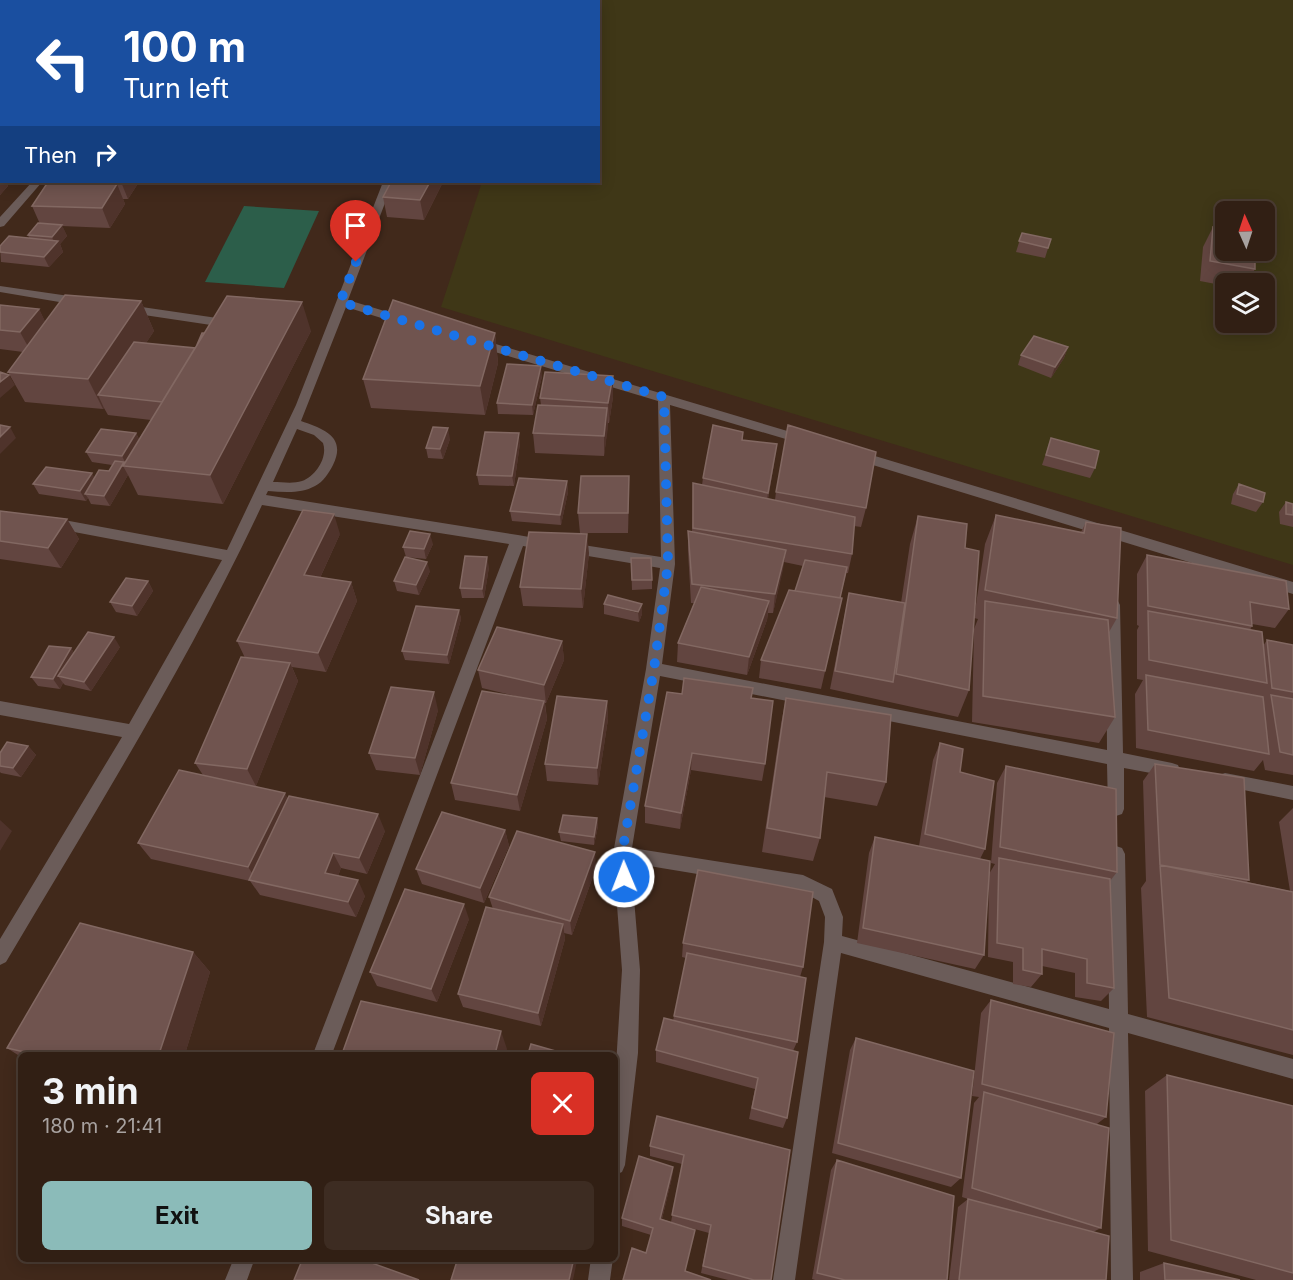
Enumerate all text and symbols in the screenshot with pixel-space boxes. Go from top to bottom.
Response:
text: 100 m [123,21,246,72]
icon: left [24,24,102,102]
text: Turn left [123,72,229,105]
icon: right [89,138,122,171]
text: Then [24,142,77,168]
pin [330,200,381,262]
north arrow [1215,201,1275,261]
map controls [1215,201,1275,333]
icon: arrive [339,209,372,242]
button: layers [1215,273,1275,333]
position arrow [592,845,656,909]
text: 3 min [42,1069,139,1113]
button: close [531,1072,594,1135]
text: 180 m · 21:41 [42,1114,162,1138]
button: Exit [42,1181,312,1250]
button: Share [324,1181,594,1250]

